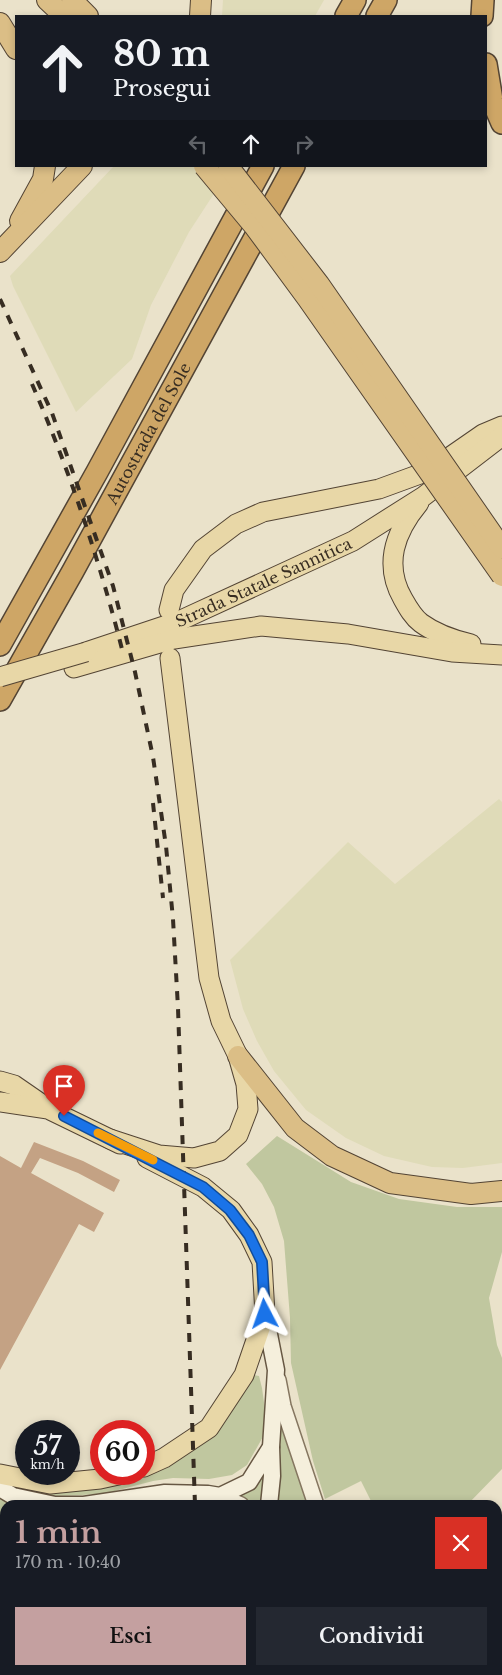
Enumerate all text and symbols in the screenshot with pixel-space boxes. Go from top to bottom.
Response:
text: 80 m [113,32,210,75]
icon: ahead [30,35,95,100]
text: Prosegui [113,75,211,102]
icon: left [184,130,212,158]
icon: ahead [237,130,265,158]
icon: right [290,130,318,158]
street label: Autostrada del Sole [101,359,195,509]
street label: Strada Statale Sannitica [172,533,355,631]
pin [43,1065,85,1116]
icon: arrive [50,1072,78,1100]
position arrow [238,1287,290,1339]
speed limit sign: 60 [90,1420,155,1485]
text: 57 [34,1431,61,1462]
text: km/h [30,1457,65,1472]
text: 1 min [15,1514,101,1551]
button: close [435,1517,487,1569]
text: 170 m · 10:40 [15,1552,121,1572]
button: Esci [15,1607,246,1665]
button: Condividi [256,1607,487,1665]

